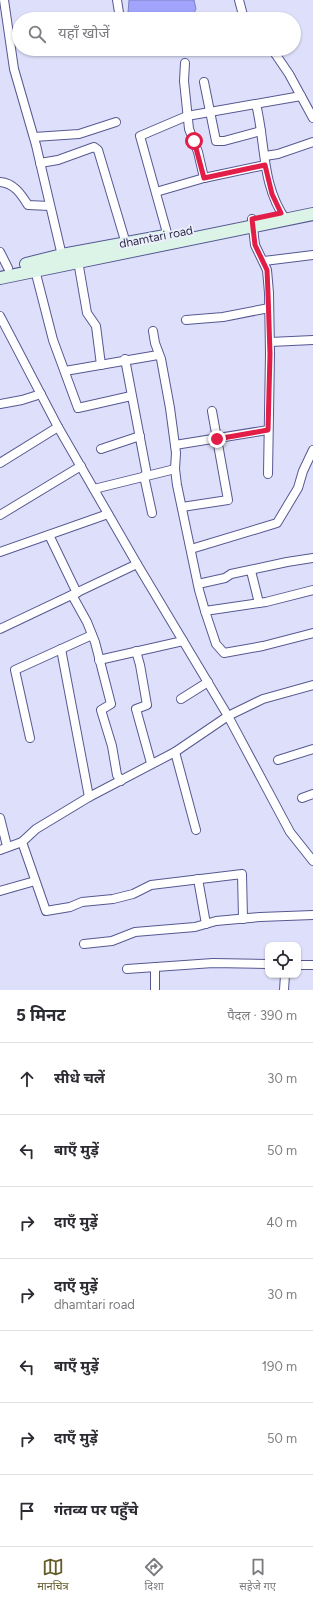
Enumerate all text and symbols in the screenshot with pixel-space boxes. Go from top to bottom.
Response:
search box [12,12,301,56]
icon: search [26,23,48,45]
text: यहाँ खोजें [58,24,110,42]
route start [185,132,203,150]
street label: dhamtari road [118,223,194,251]
route end [208,430,226,448]
map controls [265,942,301,978]
button: locate [265,942,301,978]
text: 5 मिनट [16,1005,66,1025]
text: पैदल · 390 m [227,1008,297,1023]
icon: ahead [16,1068,38,1090]
text: सीधे चलें [54,1069,105,1087]
text: 30 m [267,1071,297,1086]
icon: left [16,1140,38,1162]
text: बाएँ मुड़ें [54,1141,99,1159]
text: 50 m [267,1143,297,1158]
icon: right [16,1212,38,1234]
text: दाएँ मुड़ें [54,1213,98,1231]
text: 40 m [266,1215,297,1230]
text: दाएँ मुड़ें [54,1277,98,1295]
icon: right [16,1284,38,1306]
text: 30 m [267,1287,297,1302]
text: dhamtari road [54,1297,135,1312]
icon: left [16,1356,38,1378]
text: बाएँ मुड़ें [54,1357,99,1375]
text: 190 m [262,1359,297,1374]
icon: right [16,1428,38,1450]
text: दाएँ मुड़ें [54,1429,98,1447]
text: 50 m [267,1431,297,1446]
icon: arrive [16,1500,38,1522]
text: गंतव्य पर पहुँचे [54,1501,138,1519]
tab: मानचित्र [37,1556,69,1594]
tab: दिशा [143,1556,165,1594]
tab: सहेजे गए [239,1556,276,1594]

